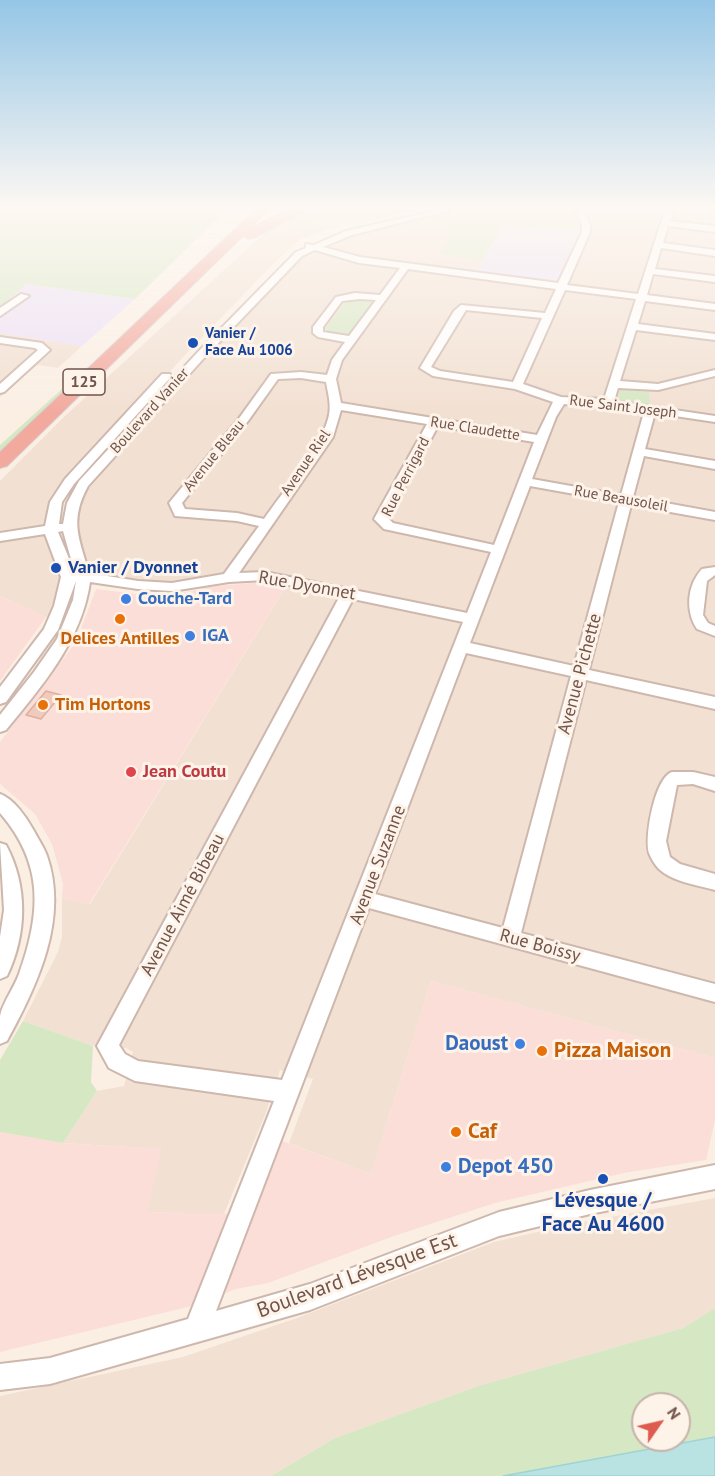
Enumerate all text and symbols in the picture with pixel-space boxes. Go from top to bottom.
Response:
place label: Vanier / Face Au 1006 [205,325,293,360]
marker: Vanier / Face Au 1006 [186,336,200,350]
street label: Boulevard Vanier [107,365,193,457]
road number: 125 [63,369,105,395]
street label: Rue Saint Joseph [568,391,678,423]
street label: Rue Claudette [429,413,521,445]
street label: Avenue Bleau [180,416,248,496]
street label: Avenue Riel [277,427,335,499]
street label: Rue Perrigard [378,434,434,520]
street label: Rue Beausoleil [573,482,669,516]
place label: Vanier / Dyonnet [68,557,198,579]
marker: Vanier / Dyonnet [49,561,63,575]
street label: Rue Dyonnet [257,567,357,605]
place label: Couche-Tard [138,588,232,610]
marker: Couche-Tard [119,592,133,606]
street label: Avenue Pichette [554,611,606,737]
marker: Delices Antilles [113,612,127,626]
place label: IGA [202,625,229,647]
place label: Delices Antilles [61,628,179,650]
marker: IGA [183,629,197,643]
place label: Tim Hortons [55,694,151,716]
marker: Tim Hortons [36,698,50,712]
place label: Jean Coutu [143,761,226,783]
marker: Jean Coutu [124,765,138,779]
street label: Avenue Suzanne [345,802,411,928]
street label: Avenue Aimé Bibeau [136,830,230,980]
street label: Rue Boissy [497,925,583,967]
place label: Daoust [445,1031,508,1057]
marker: Daoust [513,1037,527,1051]
place label: Pizza Maison [554,1038,671,1064]
marker: Pizza Maison [535,1044,549,1058]
place label: Caf [468,1119,497,1145]
marker: Caf [449,1125,463,1139]
place label: Depot 450 [458,1154,553,1180]
marker: Depot 450 [439,1160,453,1174]
marker: Lévesque / Face Au 4600 [596,1172,610,1186]
place label: Lévesque / Face Au 4600 [542,1188,664,1238]
street label: Boulevard Lévesque Est [254,1228,460,1324]
north arrow [631,1392,691,1452]
text: N [663,1403,685,1423]

